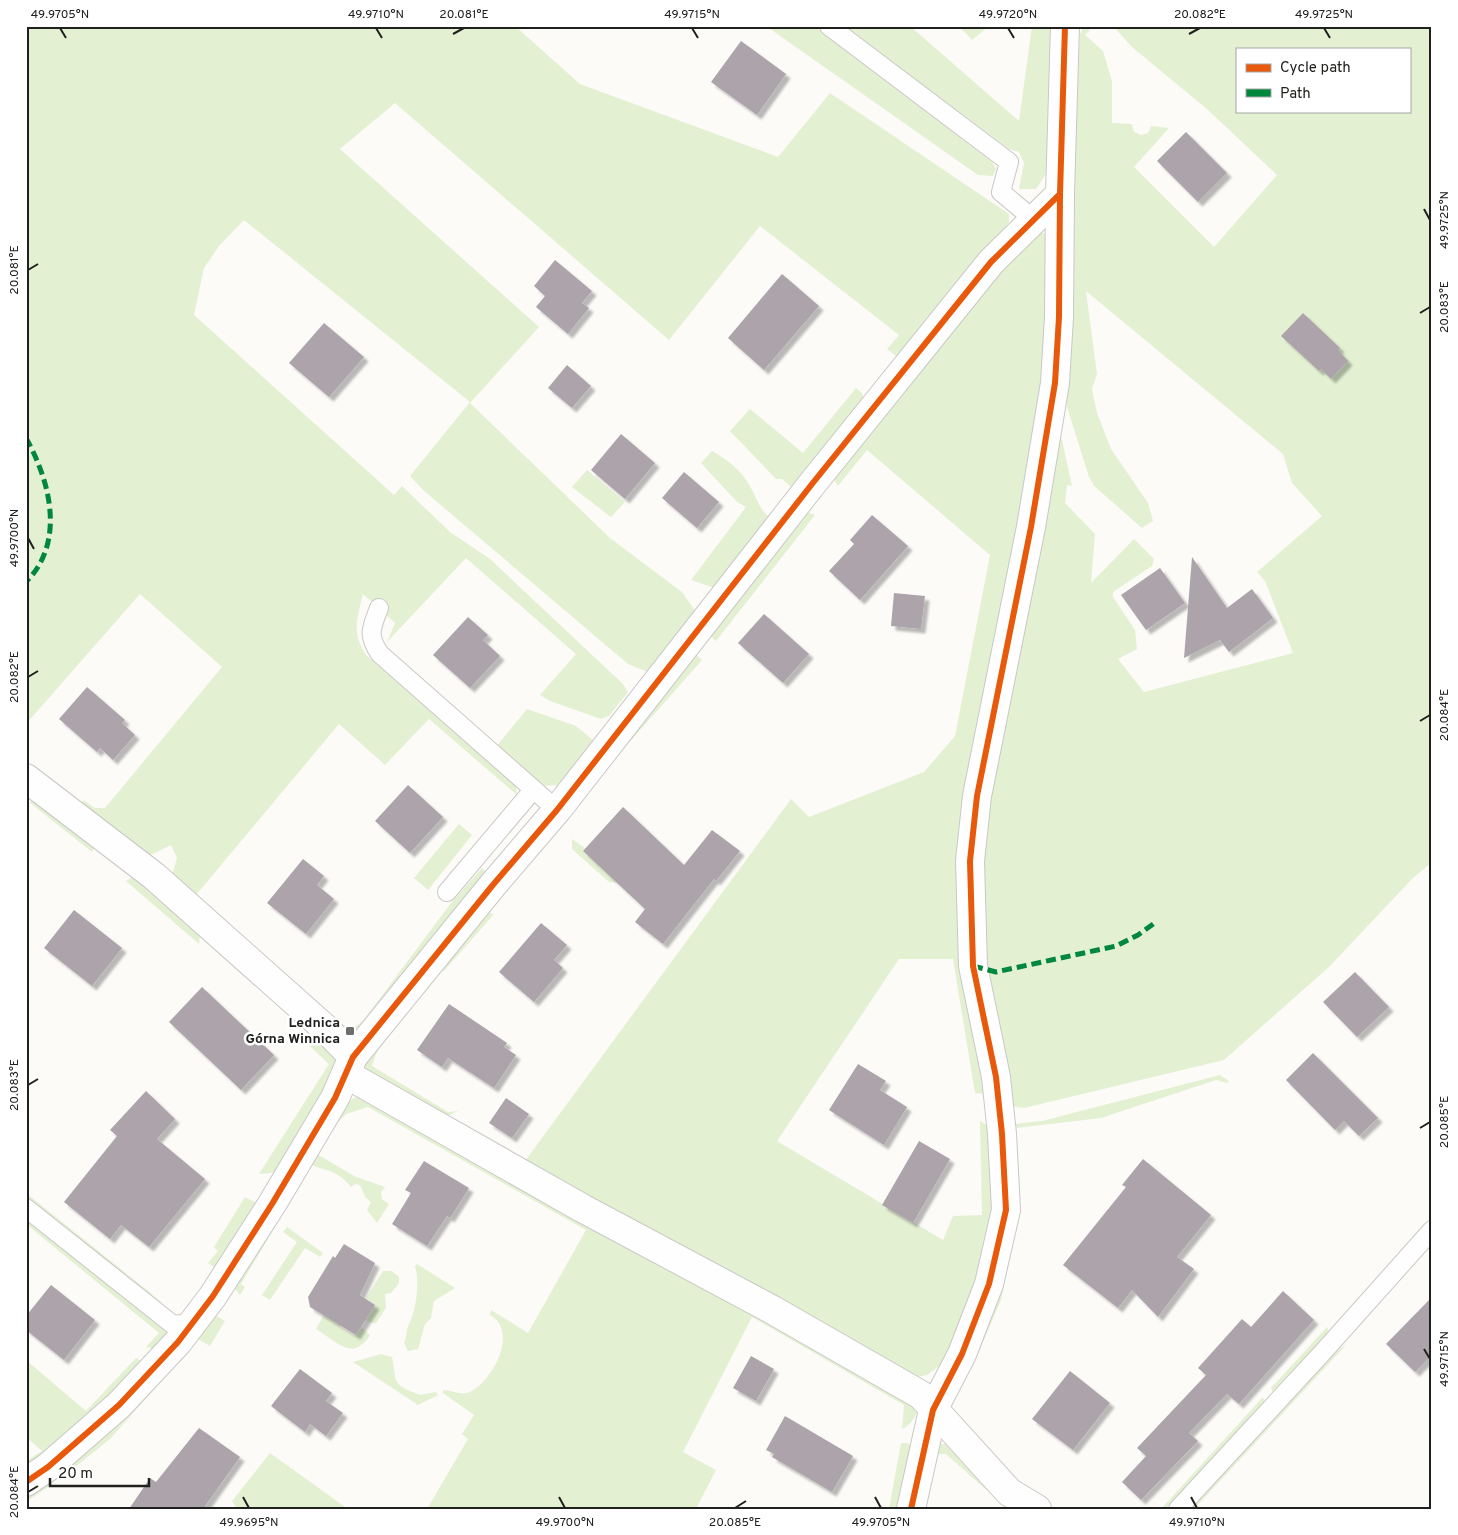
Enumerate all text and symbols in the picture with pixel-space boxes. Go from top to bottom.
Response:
text: 49.9705°N [31,7,89,23]
text: 49.9710°N [348,7,404,23]
text: 20.081°E [439,7,489,23]
text: 49.9715°N [664,7,720,23]
text: 49.9720°N [979,7,1037,23]
text: 20.082°E [1174,7,1226,23]
text: 49.9725°N [1295,7,1353,23]
legend [1236,48,1410,112]
text: Cycle path [1280,59,1351,78]
text: Path [1280,85,1311,104]
text: 49.9725°N [1437,191,1453,249]
text: 20.081°E [7,245,23,295]
text: 20.083°E [1437,281,1453,333]
text: 49.9700°N [7,509,23,567]
text: 20.082°E [7,651,23,703]
text: 20.084°E [1437,689,1453,741]
place label: Lednica Górna Winnica [246,1015,340,1048]
marker: Lednica Górna Winnica [344,1025,356,1037]
text: 20.083°E [7,1059,23,1111]
text: 20.085°E [1437,1096,1453,1148]
text: 49.9715°N [1437,1331,1453,1387]
scale bar [50,1455,149,1487]
text: 20 m [58,1465,93,1484]
text: 20.084°E [7,1466,23,1518]
text: 49.9695°N [219,1515,279,1531]
text: 49.9700°N [536,1515,594,1531]
text: 20.085°E [709,1515,761,1531]
text: 49.9705°N [852,1515,910,1531]
text: 49.9710°N [1169,1515,1225,1531]

